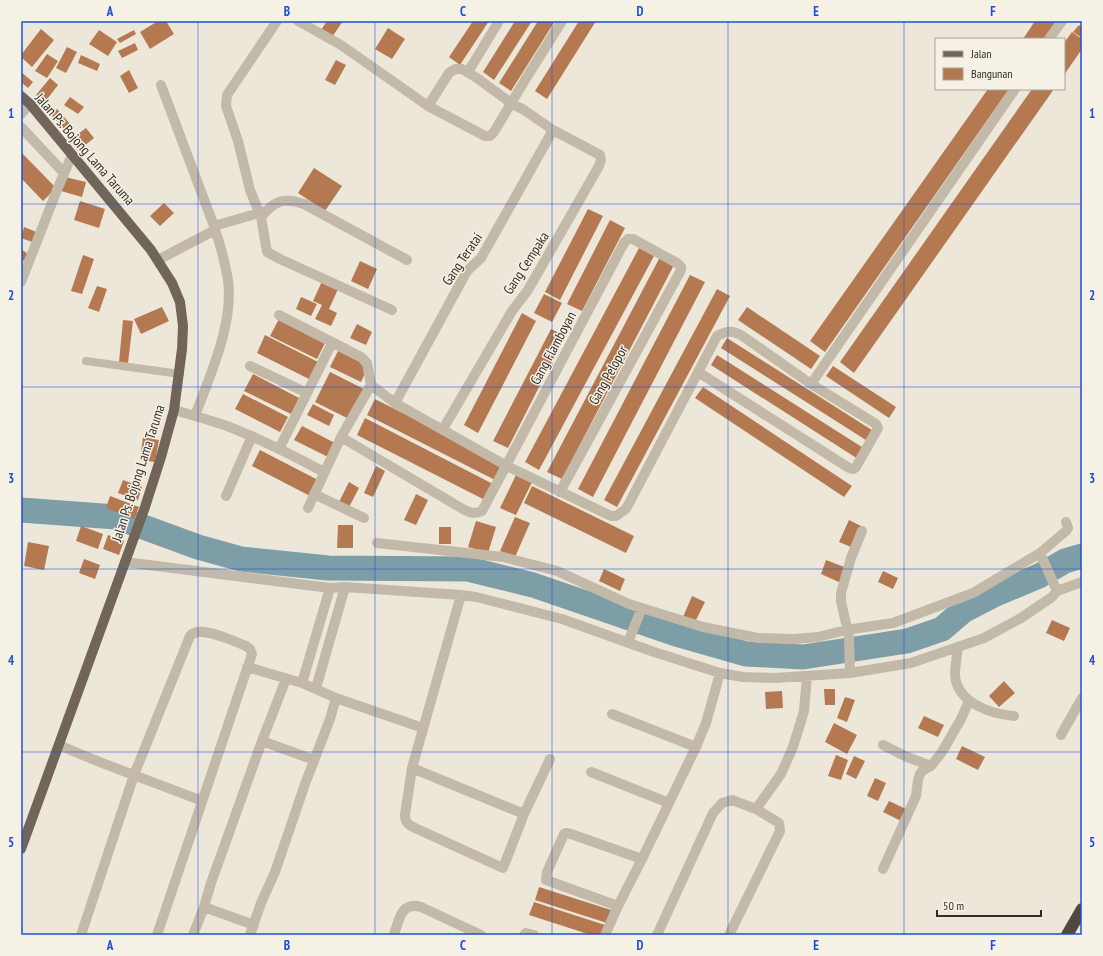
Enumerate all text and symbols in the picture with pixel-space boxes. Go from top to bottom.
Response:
text: A [106,3,114,20]
text: B [284,3,290,20]
text: C [460,3,466,20]
text: D [637,3,644,20]
text: E [813,3,819,20]
text: F [990,3,996,20]
legend [935,38,1065,90]
text: Jalan [970,46,992,61]
text: Bangunan [971,66,1012,81]
street label: Jalan Ps. Bojong Lama Taruma [31,88,139,209]
text: 1 [8,105,14,122]
text: 1 [1089,105,1095,122]
street label: Gang Cempaka [499,228,553,298]
street label: Gang Teratai [438,229,486,289]
text: 2 [8,287,14,304]
text: 2 [1089,287,1095,304]
street label: Gang Flamboyan [526,308,580,388]
street label: Gang Pelopor [584,342,632,408]
street label: Jalan Ps. Bojong Lama Taruma [107,402,169,545]
text: 3 [8,470,14,487]
text: 3 [1089,470,1095,487]
text: 4 [8,652,15,669]
text: 4 [1089,652,1096,669]
text: 5 [8,834,14,851]
text: 5 [1089,834,1095,851]
scale bar [937,892,1041,918]
text: 50 m [943,898,964,913]
text: A [106,937,114,954]
text: B [284,937,290,954]
text: C [460,937,466,954]
text: D [637,937,644,954]
text: E [813,937,819,954]
text: F [990,937,996,954]

